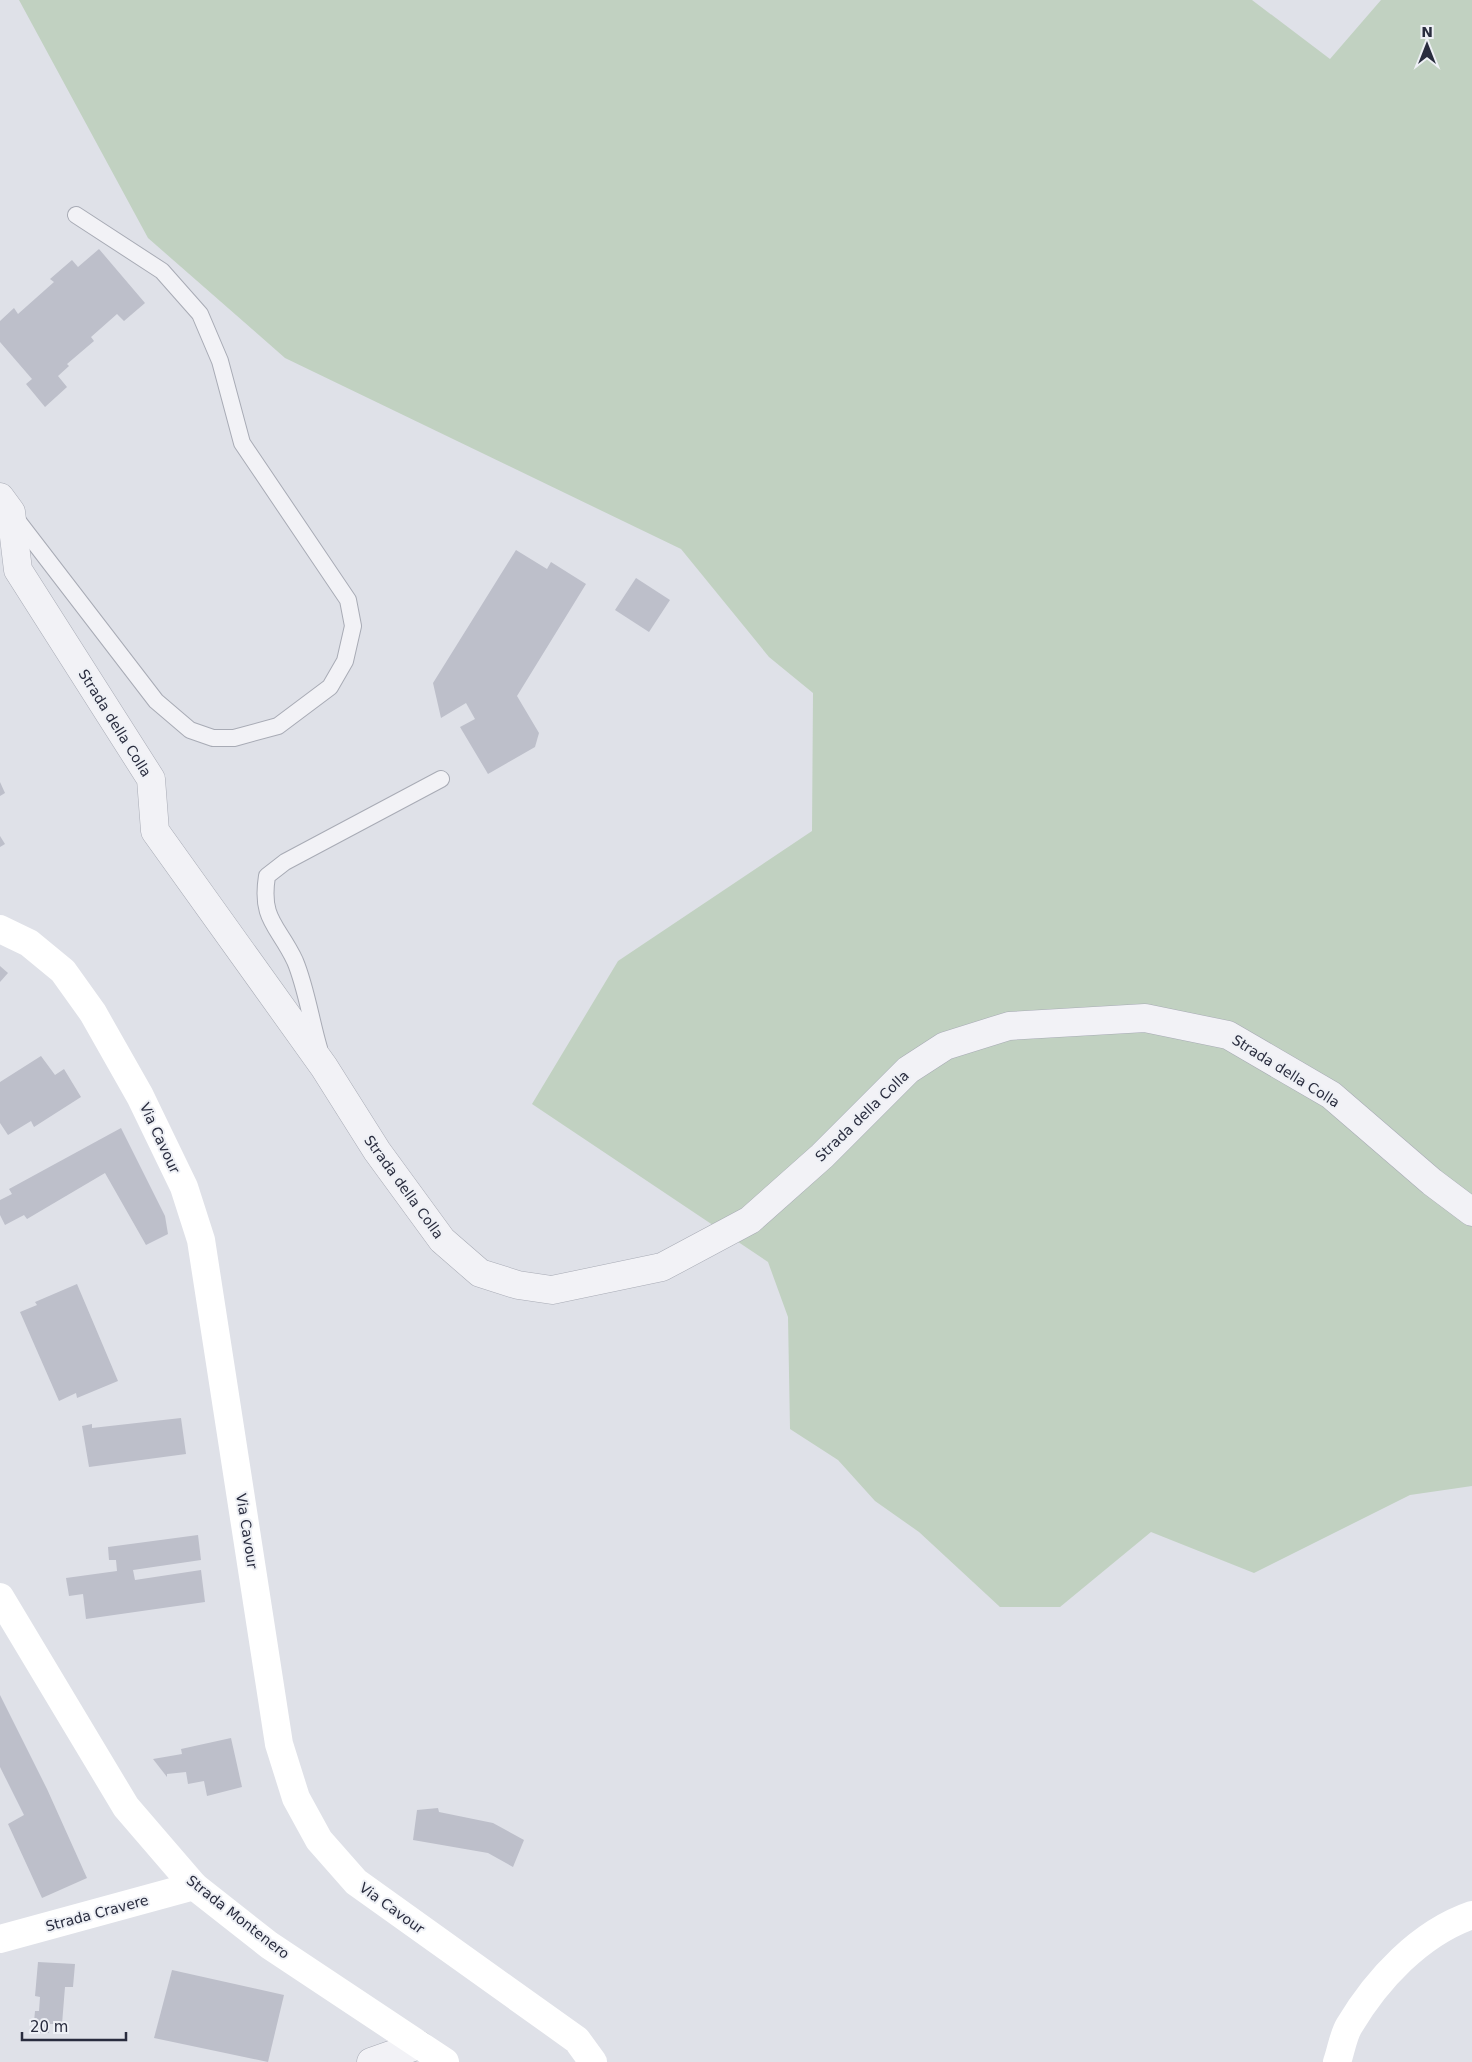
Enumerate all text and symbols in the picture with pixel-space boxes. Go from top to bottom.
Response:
north arrow [1402,20,1452,70]
text: N [1421,24,1433,40]
street label: Strada della Colla [75,666,155,780]
street label: Strada della Colla [1229,1031,1343,1111]
street label: Strada della Colla [812,1067,912,1165]
street label: Via Cavour [137,1100,183,1176]
street label: Strada della Colla [361,1132,447,1242]
street label: Via Cavour [233,1492,261,1570]
street label: Strada Montenero [184,1872,292,1962]
street label: Via Cavour [357,1879,428,1937]
street label: Strada Cravere [44,1892,150,1934]
scale bar [22,2010,126,2042]
text: 20 m [30,2018,68,2036]

